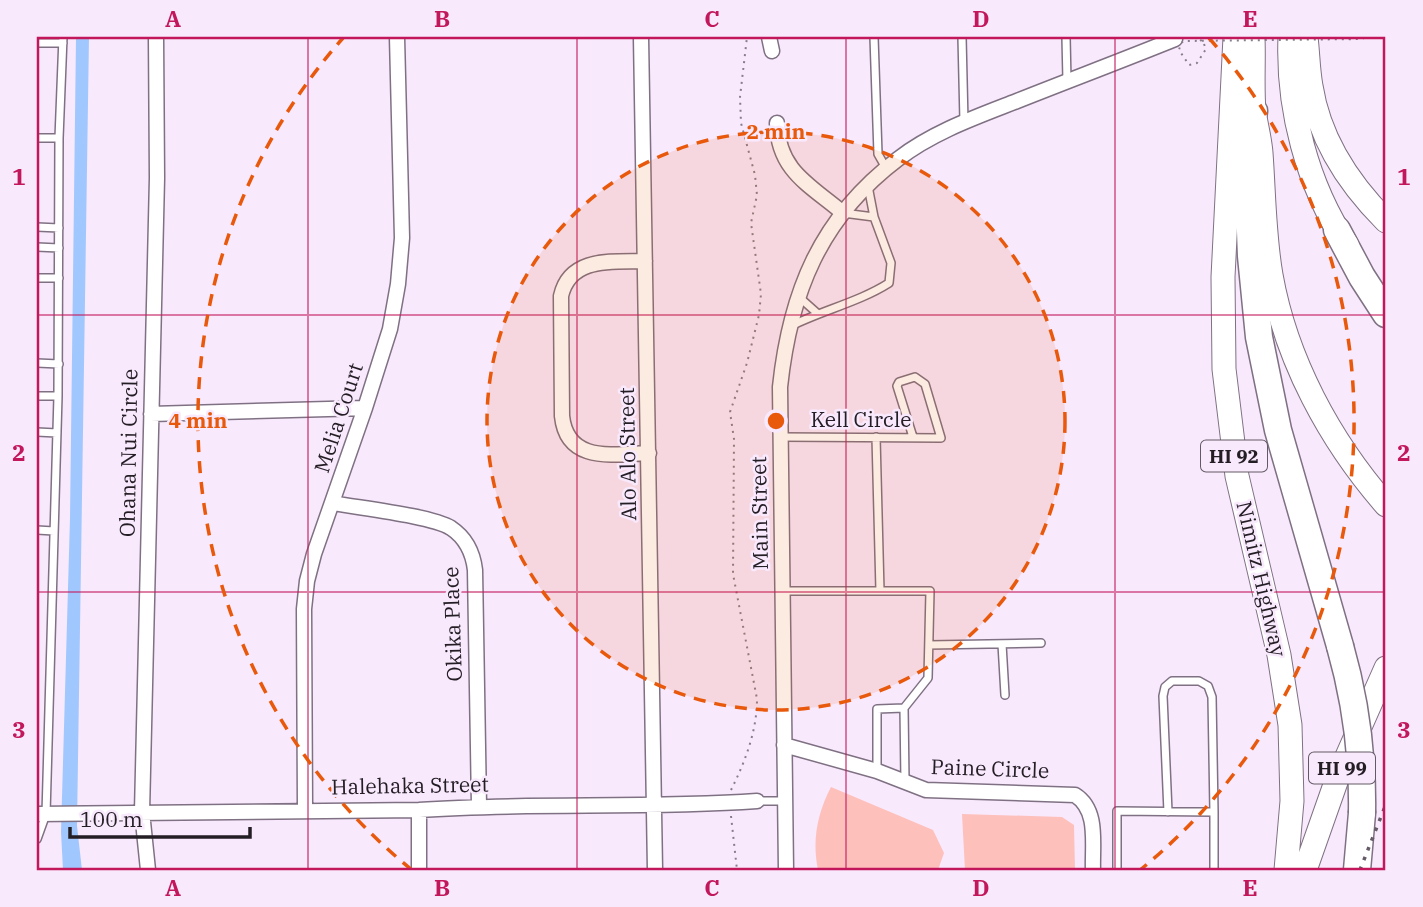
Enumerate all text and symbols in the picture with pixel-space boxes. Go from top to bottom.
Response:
text: A [165,3,181,33]
text: B [434,3,450,33]
text: C [704,3,720,33]
text: D [972,3,990,33]
text: E [1242,3,1258,33]
text: 2 min [747,117,805,145]
text: 1 [12,161,26,191]
text: 1 [1397,161,1411,191]
street label: Melia Court [307,359,369,476]
street label: Ohana Nui Circle [113,369,143,537]
street label: Alo Alo Street [612,387,642,521]
street label: Kell Circle [811,405,912,433]
text: 4 min [169,406,227,434]
centre of rings [764,409,788,433]
text: 2 [12,437,26,467]
text: 2 [1397,437,1411,467]
road number: HI 92 [1201,440,1267,471]
street label: Main Street [744,456,774,570]
street label: Nimitz Highway [1230,498,1294,660]
street label: Okika Place [436,566,468,682]
text: 3 [12,714,26,744]
text: 3 [1397,714,1411,744]
street label: Paine Circle [930,752,1050,784]
road number: HI 99 [1309,752,1375,783]
street label: Halehaka Street [331,770,489,800]
scale bar [70,795,250,839]
text: 100 m [80,805,143,833]
text: A [165,872,181,902]
text: B [434,872,450,902]
text: C [704,872,720,902]
text: D [972,872,990,902]
text: E [1242,872,1258,902]

